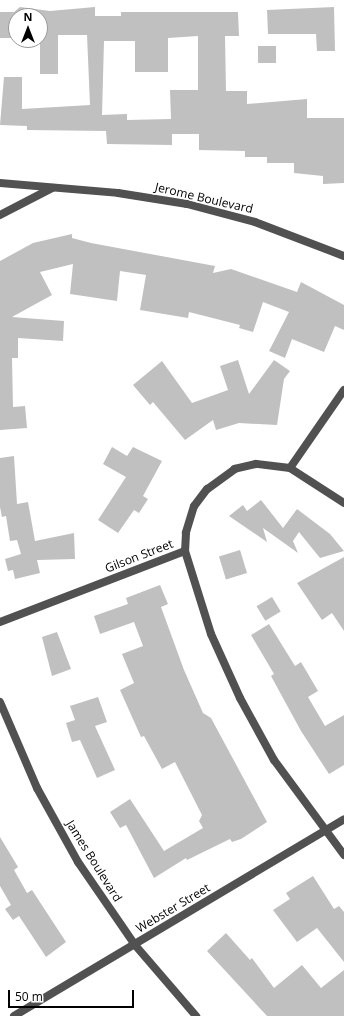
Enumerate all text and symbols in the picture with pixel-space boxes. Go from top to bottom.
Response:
north arrow [8,8,48,48]
text: N [24,9,32,24]
street label: Jerome Boulevard [154,180,254,216]
street label: Gilson Street [103,536,175,576]
street label: James Boulevard [63,818,125,904]
street label: Webster Street [134,880,212,936]
scale bar [10,982,136,1008]
text: 50 m [15,988,43,1005]

